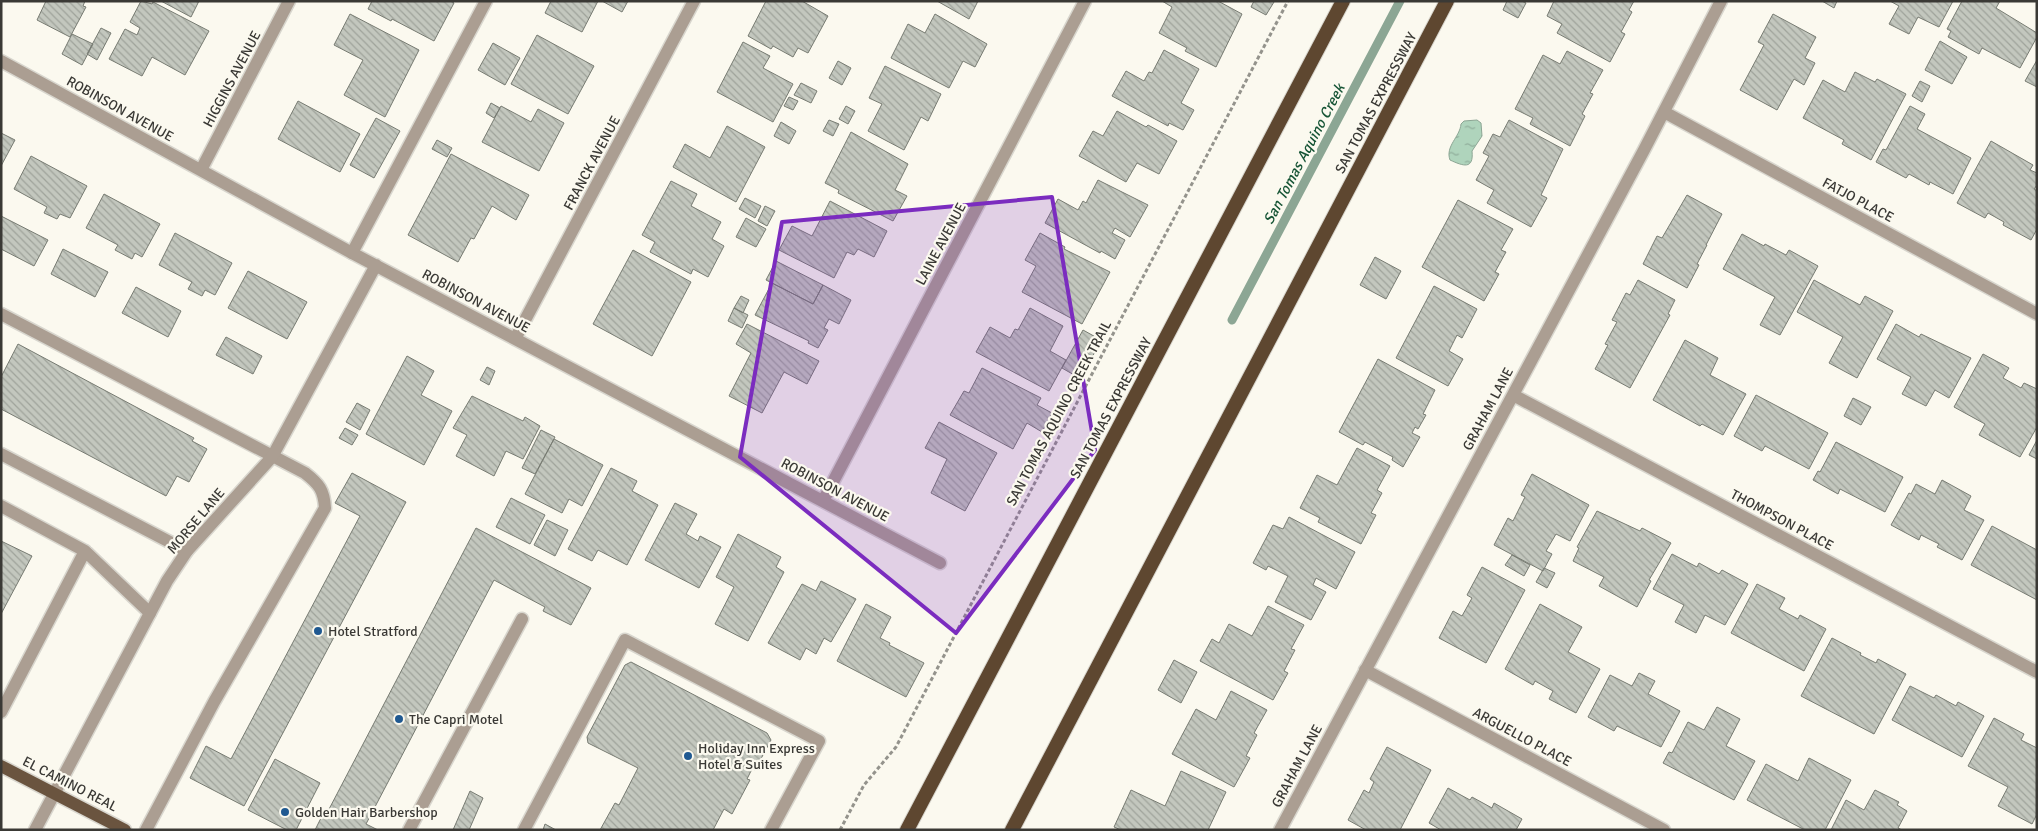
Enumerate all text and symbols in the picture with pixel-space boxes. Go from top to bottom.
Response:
street label: HIGGINS AVENUE [199,28,265,130]
street label: SAN TOMAS EXPRESSWAY [1332,30,1420,176]
street label: ROBINSON AVENUE [64,73,177,145]
water label: San Tomas Aquino Creek [1259,80,1349,227]
street label: FRANCK AVENUE [560,113,624,213]
street label: FATJO PLACE [1819,174,1897,226]
street label: LAINE AVENUE [912,200,970,288]
street label: ROBINSON AVENUE [419,265,533,337]
street label: SAN TOMAS AQUINO CREEK TRAIL [1003,317,1115,509]
street label: SAN TOMAS EXPRESSWAY [1067,335,1155,481]
street label: GRAHAM LANE [1459,365,1517,453]
street label: ROBINSON AVENUE [778,454,892,526]
street label: MORSE LANE [163,485,229,557]
street label: THOMPSON PLACE [1728,486,1836,554]
place label: Hotel Stratford [328,623,418,640]
marker: Hotel Stratford [312,625,324,637]
street label: ARGUELLO PLACE [1470,704,1574,770]
place label: The Capri Motel [409,711,503,728]
marker: The Capri Motel [393,713,405,725]
street label: GRAHAM LANE [1268,722,1326,810]
place label: Holiday Inn Express Hotel & Suites [698,740,815,773]
marker: Holiday Inn Express Hotel & Suites [682,750,694,762]
street label: EL CAMINO REAL [20,753,120,815]
place label: Golden Hair Barbershop [295,804,438,821]
marker: Golden Hair Barbershop [279,806,291,818]

